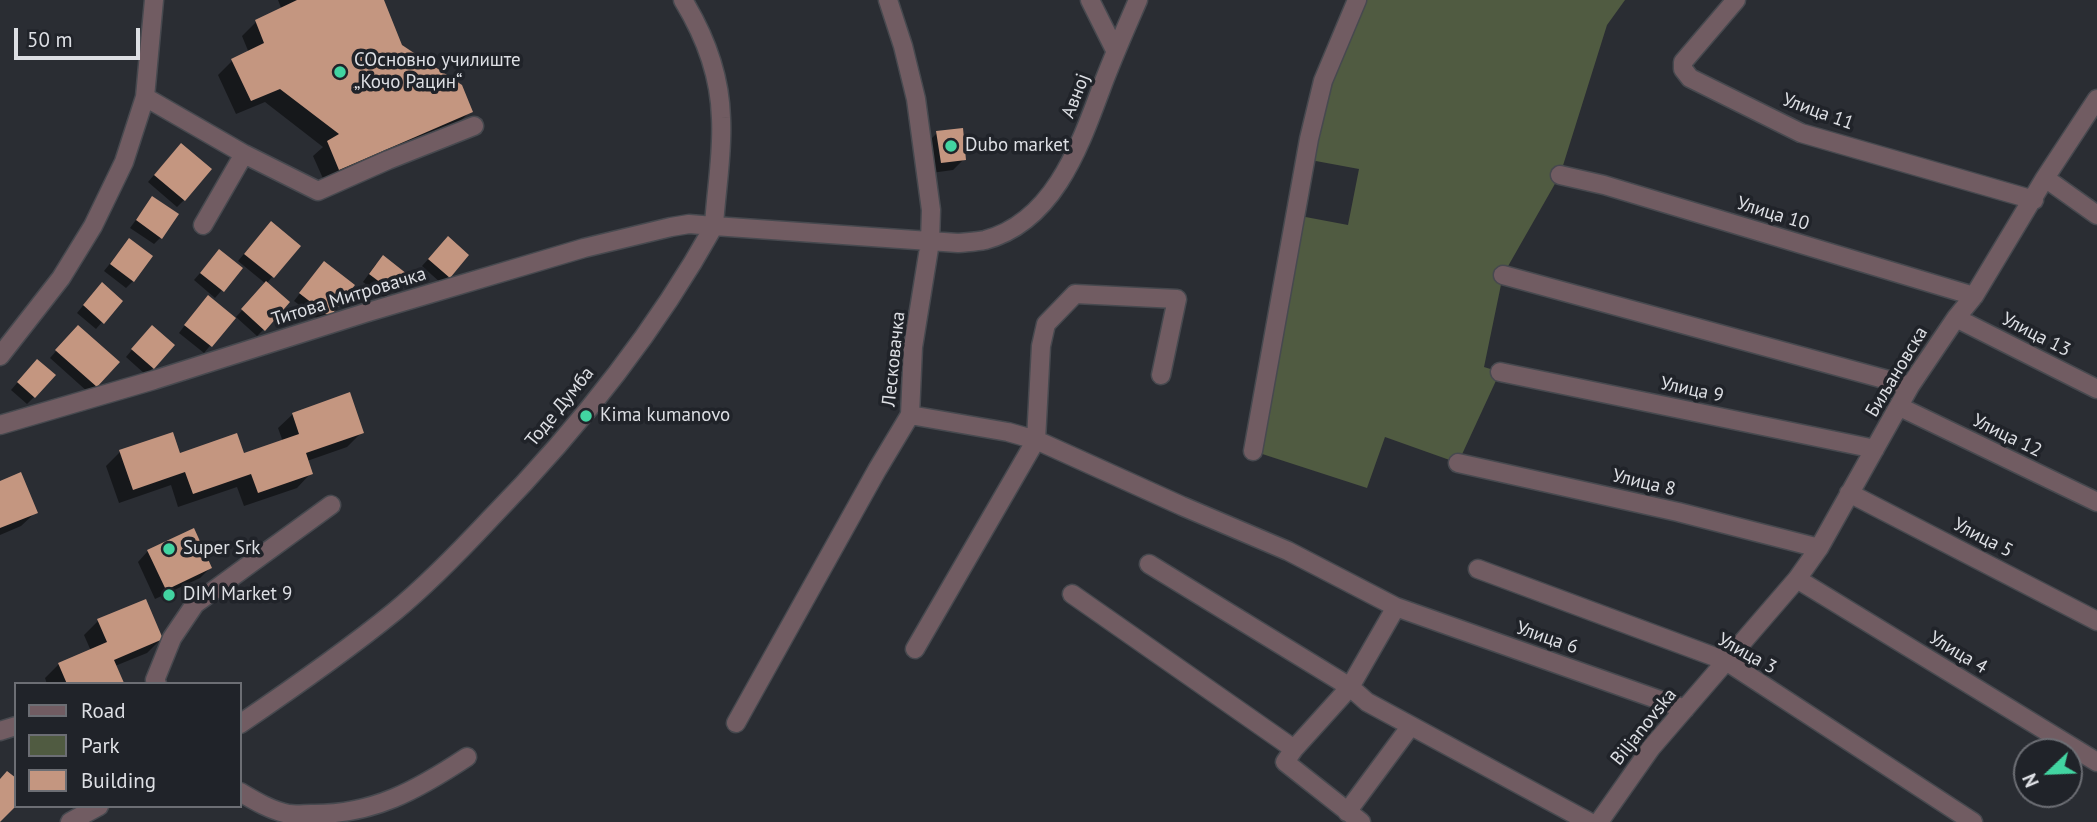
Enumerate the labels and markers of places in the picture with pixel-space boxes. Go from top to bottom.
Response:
place label: СОсновно училиште „Кочо Рацин“ [354,50,521,94]
marker: СОсновно училиште „Кочо Рацин“ [332,64,348,80]
place label: Dubo market [965,135,1069,157]
marker: Dubo market [943,138,959,154]
place label: Kima kumanovo [600,405,730,427]
marker: Kima kumanovo [578,408,594,424]
place label: Super Srk [183,538,260,560]
marker: Super Srk [161,541,177,557]
place label: DIM Market 9 [183,584,292,606]
marker: DIM Market 9 [161,587,177,603]

